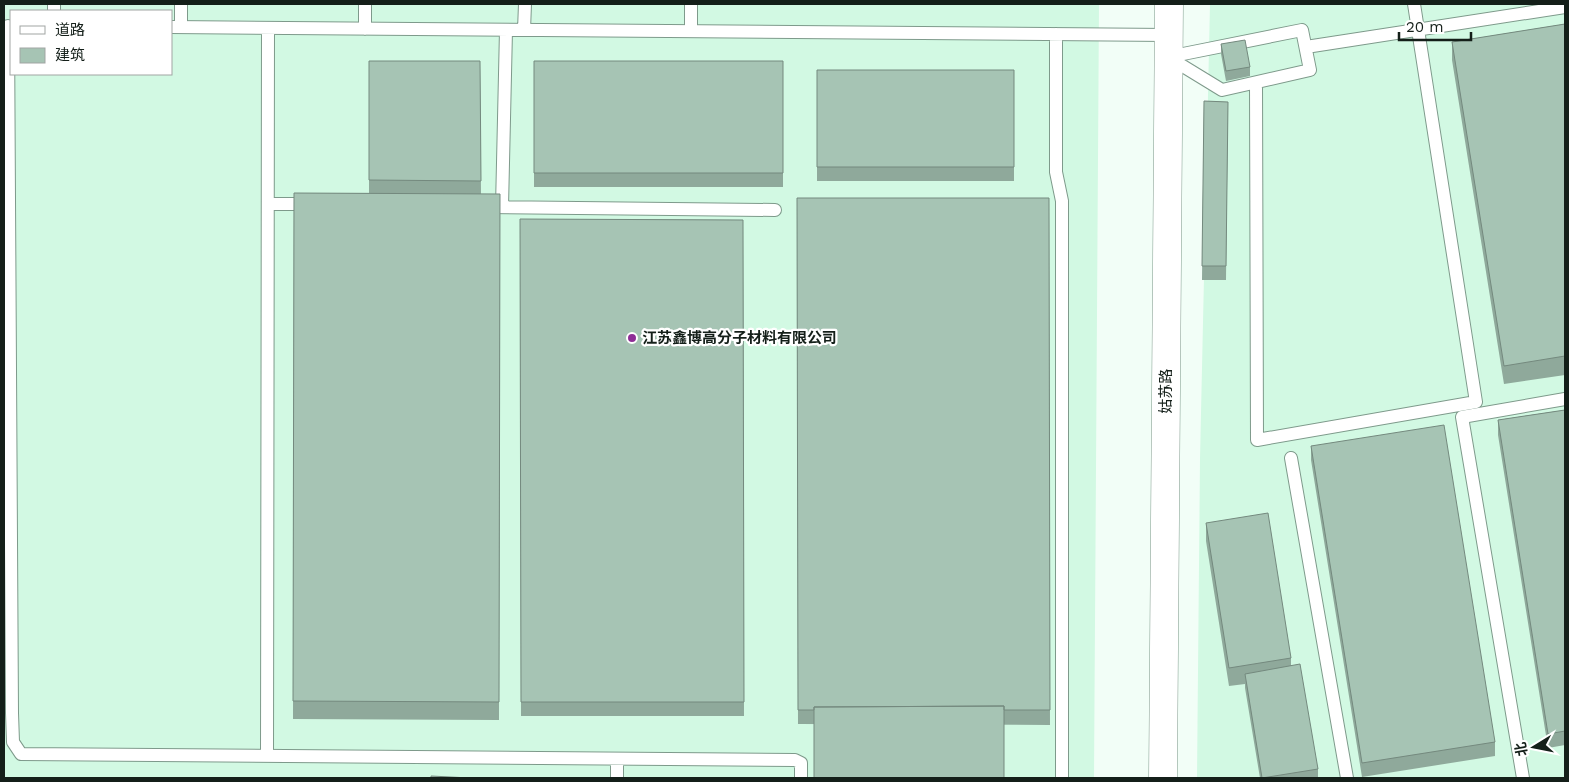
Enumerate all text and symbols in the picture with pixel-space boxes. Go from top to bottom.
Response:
legend [10,10,172,75]
scale bar [1399,10,1472,42]
text: 20 m [1406,18,1444,36]
text: 道路 [55,21,85,39]
text: 建筑 [55,46,85,64]
place label: 江苏鑫博高分子材料有限公司 [642,329,837,347]
marker: 江苏鑫博高分子材料有限公司 [626,332,638,344]
street label: 姑苏路 [1157,368,1175,414]
north arrow [1509,722,1559,772]
text: 北 [1512,741,1530,758]

